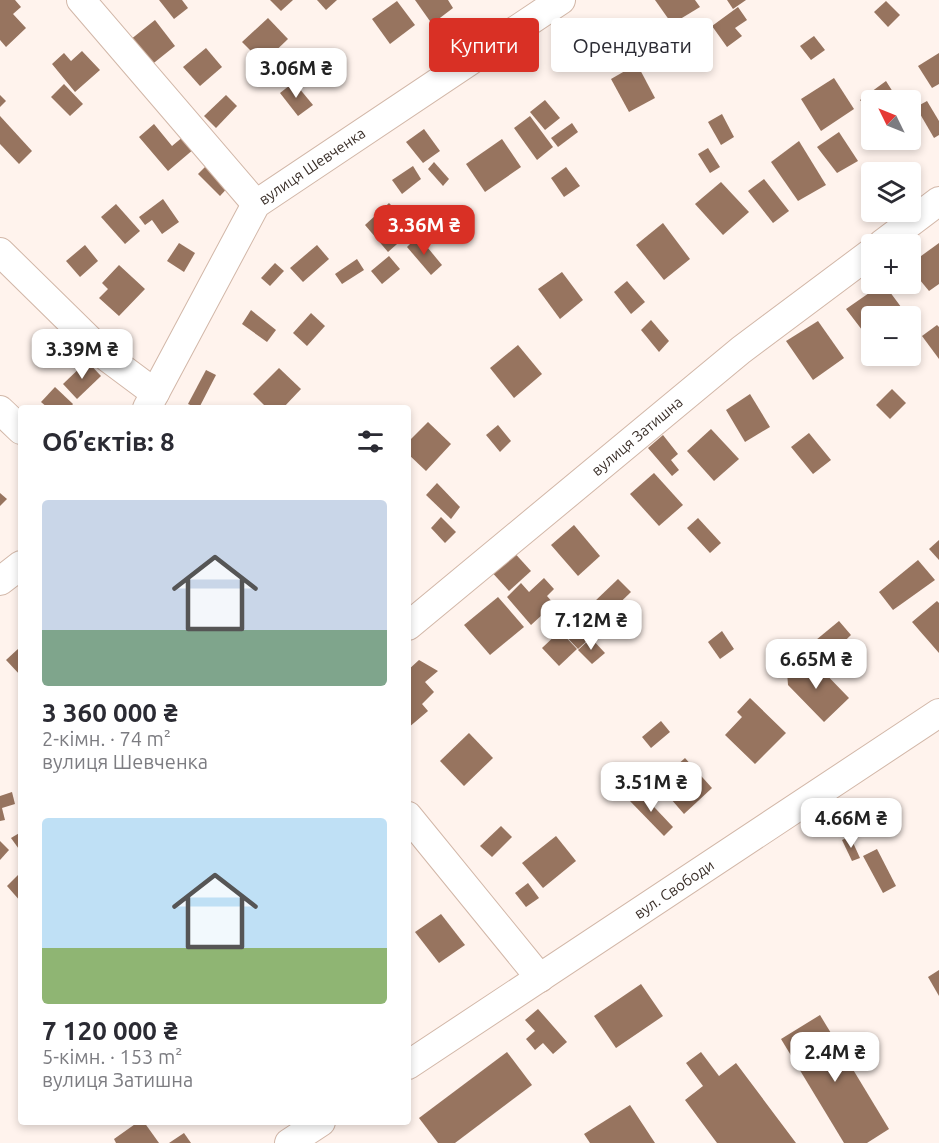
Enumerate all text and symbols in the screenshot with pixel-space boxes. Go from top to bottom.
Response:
chip: Купити [429,18,539,72]
chip: Орендувати [551,18,713,72]
pin: 3.06M ₴ [241,48,351,99]
text: 3.06M ₴ [260,56,332,79]
north arrow [861,90,921,150]
map controls [861,90,921,366]
street label: вулиця Шевченка [256,124,368,208]
button: layers [861,162,921,222]
pin: 3.36M ₴ [369,205,479,256]
text: 3.36M ₴ [388,213,460,236]
button: + [861,234,921,294]
button: − [861,306,921,366]
pin: 3.39M ₴ [27,329,137,380]
text: 3.39M ₴ [46,337,118,360]
street label: вулиця Затишна [588,393,686,479]
icon: filters [354,425,387,458]
text: Об’єктів: 8 [42,427,175,456]
icon: home [161,539,269,647]
pin: 7.12M ₴ [536,600,646,651]
text: 7.12M ₴ [555,608,627,631]
pin: 6.65M ₴ [761,639,871,690]
text: 6.65M ₴ [780,647,852,670]
text: 3 360 000 ₴ [42,698,178,727]
text: 2-кімн. · 74 m² [42,727,171,750]
text: вулиця Шевченка [42,750,208,773]
pin: 3.51M ₴ [596,762,706,813]
text: 3.51M ₴ [615,770,687,793]
pin: 4.66M ₴ [796,798,906,849]
text: 4.66M ₴ [815,806,887,829]
street label: вул. Свободи [631,856,717,922]
icon: home [161,857,269,965]
text: 7 120 000 ₴ [42,1016,178,1045]
pin: 2.4M ₴ [786,1032,884,1083]
text: 2.4M ₴ [804,1040,866,1063]
text: 5-кімн. · 153 m² [42,1045,182,1068]
text: вулиця Затишна [42,1068,193,1091]

